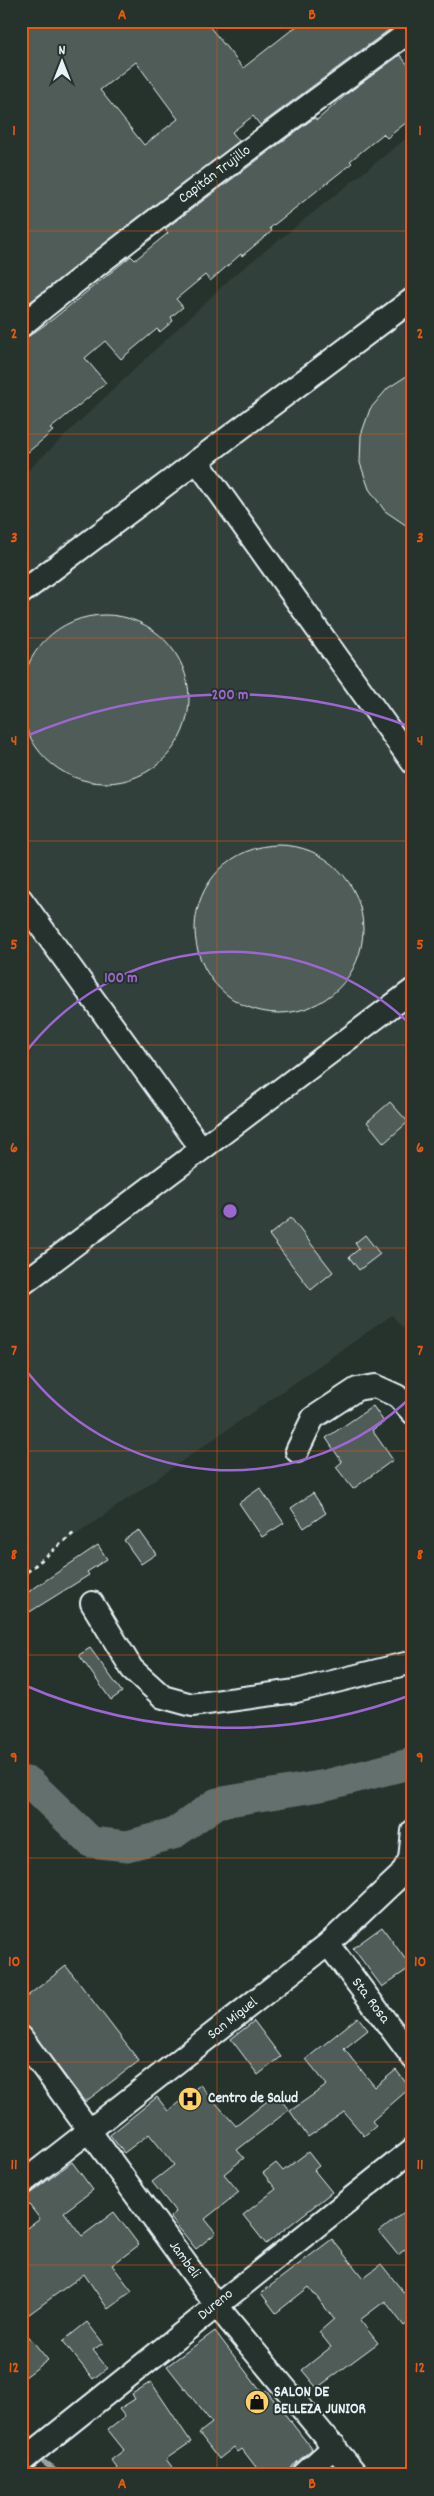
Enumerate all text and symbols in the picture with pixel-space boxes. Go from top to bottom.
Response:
text: A [118,4,127,27]
text: B [308,4,316,27]
north arrow [38,38,88,88]
text: N [59,41,66,61]
text: 1 [12,120,16,143]
text: 1 [418,120,422,143]
street label: Capitán Trujillo [174,140,256,210]
text: 2 [11,323,18,346]
text: 2 [417,323,424,346]
text: 3 [10,527,18,550]
text: 3 [416,527,424,550]
text: 200 m [212,685,248,707]
text: 4 [11,730,17,753]
text: 4 [417,730,423,753]
text: 5 [10,934,18,957]
text: 5 [416,934,424,957]
text: 100 m [104,968,138,990]
text: 6 [10,1137,18,1160]
text: 6 [416,1137,424,1160]
centre of rings [221,1202,239,1220]
text: 7 [11,1340,17,1363]
text: 7 [417,1340,423,1363]
text: 8 [11,1544,18,1567]
text: 8 [417,1544,424,1567]
text: 9 [10,1747,18,1770]
text: 9 [416,1747,424,1770]
text: 10 [8,1951,20,1974]
text: 10 [414,1951,426,1974]
street label: Sta. Rosa [345,1973,395,2029]
street label: San Miguel [203,1992,263,2046]
hospital icon: Centro de Salud [177,2086,203,2112]
place label: Centro de Salud [208,2088,298,2110]
text: 11 [10,2154,18,2177]
text: 11 [416,2154,424,2177]
street label: Jambeli [163,2236,205,2284]
street label: Dureno [194,2284,239,2326]
text: 12 [9,2357,19,2380]
text: 12 [415,2357,425,2380]
place label: SALON DE BELLEZA JUNIOR [274,2382,366,2421]
shop icon: SALON DE BELLEZA JUNIOR [244,2389,270,2415]
text: A [118,2473,127,2496]
text: B [308,2473,316,2496]

